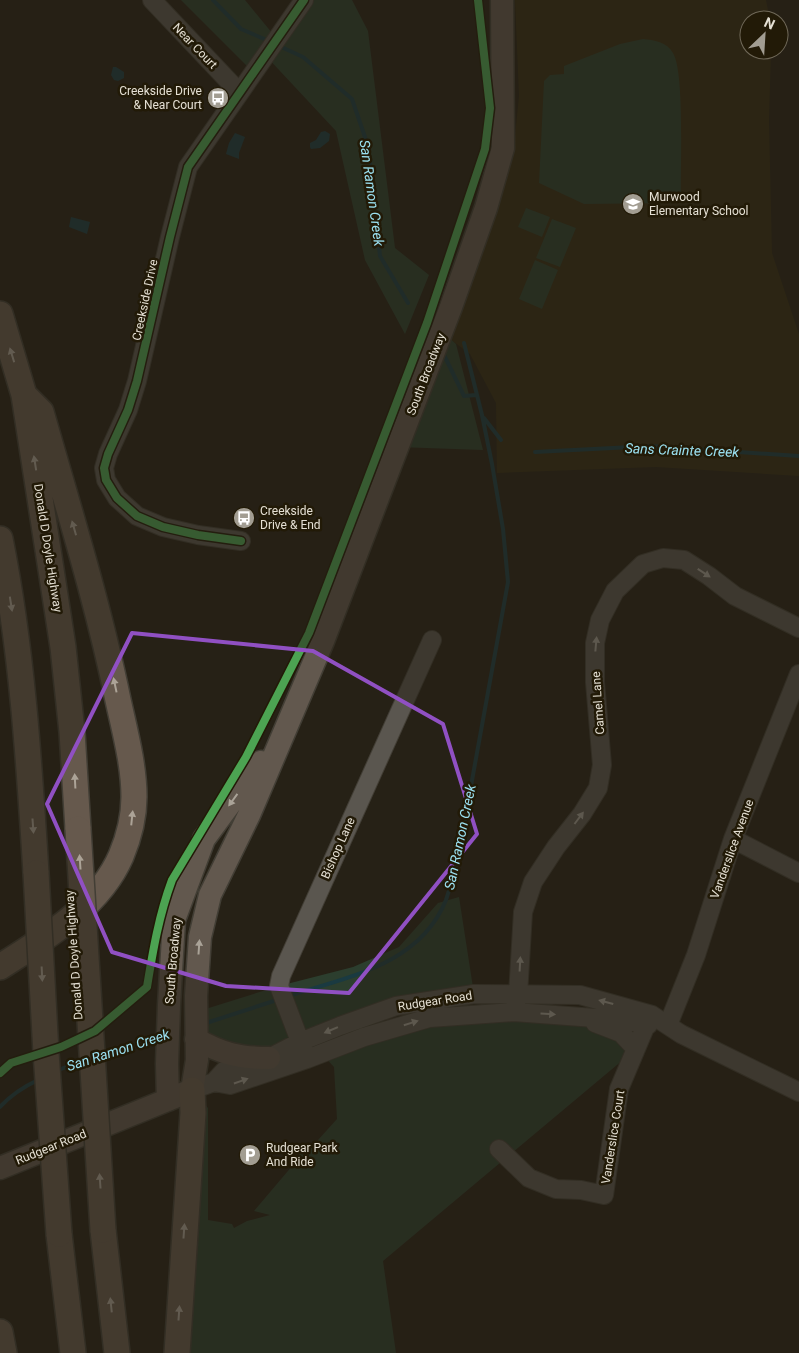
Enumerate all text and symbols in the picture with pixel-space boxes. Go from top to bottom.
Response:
north arrow [739,10,789,60]
text: N [762,14,777,33]
street label: Near Court [170,20,220,72]
place label: Creekside Drive & Near Court [119,84,202,112]
bus stop icon: Creekside Drive & Near Court [206,86,230,110]
water label: San Ramon Creek [357,139,388,248]
place label: Murwood Elementary School [649,190,749,218]
school or university icon: Murwood Elementary School [621,192,645,216]
street label: Creekside Drive [130,258,160,342]
street label: South Broadway [404,331,448,417]
one-way arrow [8,347,16,362]
water label: Sans Crainte Creek [625,440,741,460]
one-way arrow [31,455,39,471]
street label: Donald D Doyle Highway [31,483,65,614]
place label: Creekside Drive & End [260,504,321,532]
bus stop icon: Creekside Drive & End [232,506,256,530]
one-way arrow [70,520,78,535]
one-way arrow [698,568,711,578]
one-way arrow [8,596,16,612]
one-way arrow [592,636,600,652]
street label: Camel Lane [589,671,607,735]
one-way arrow [111,677,119,692]
one-way arrow [71,772,79,788]
water label: San Ramon Creek [441,782,479,891]
one-way arrow [228,793,238,807]
street label: Vanderslice Avenue [708,797,756,901]
one-way arrow [128,809,136,825]
one-way arrow [574,811,584,825]
street label: Bishop Lane [318,815,358,881]
one-way arrow [30,818,38,834]
one-way arrow [75,853,83,869]
street label: Donald D Doyle Highway [62,889,86,1020]
street label: South Broadway [162,917,184,1005]
one-way arrow [196,939,204,955]
one-way arrow [516,955,524,971]
one-way arrow [38,966,46,982]
street label: Rudgear Road [397,988,473,1014]
one-way arrow [599,998,614,1006]
one-way arrow [540,1011,556,1019]
one-way arrow [404,1019,419,1027]
water label: San Ramon Creek [64,1025,173,1074]
one-way arrow [324,1026,338,1034]
one-way arrow [234,1077,249,1085]
street label: Vanderslice Court [599,1089,627,1185]
street label: Rudgear Road [14,1126,88,1168]
place label: Rudgear Park And Ride [266,1141,339,1169]
parking icon: Rudgear Park And Ride [238,1143,262,1167]
one-way arrow [95,1173,103,1189]
one-way arrow [181,1222,189,1238]
one-way arrow [107,1296,115,1312]
one-way arrow [175,1305,183,1321]

